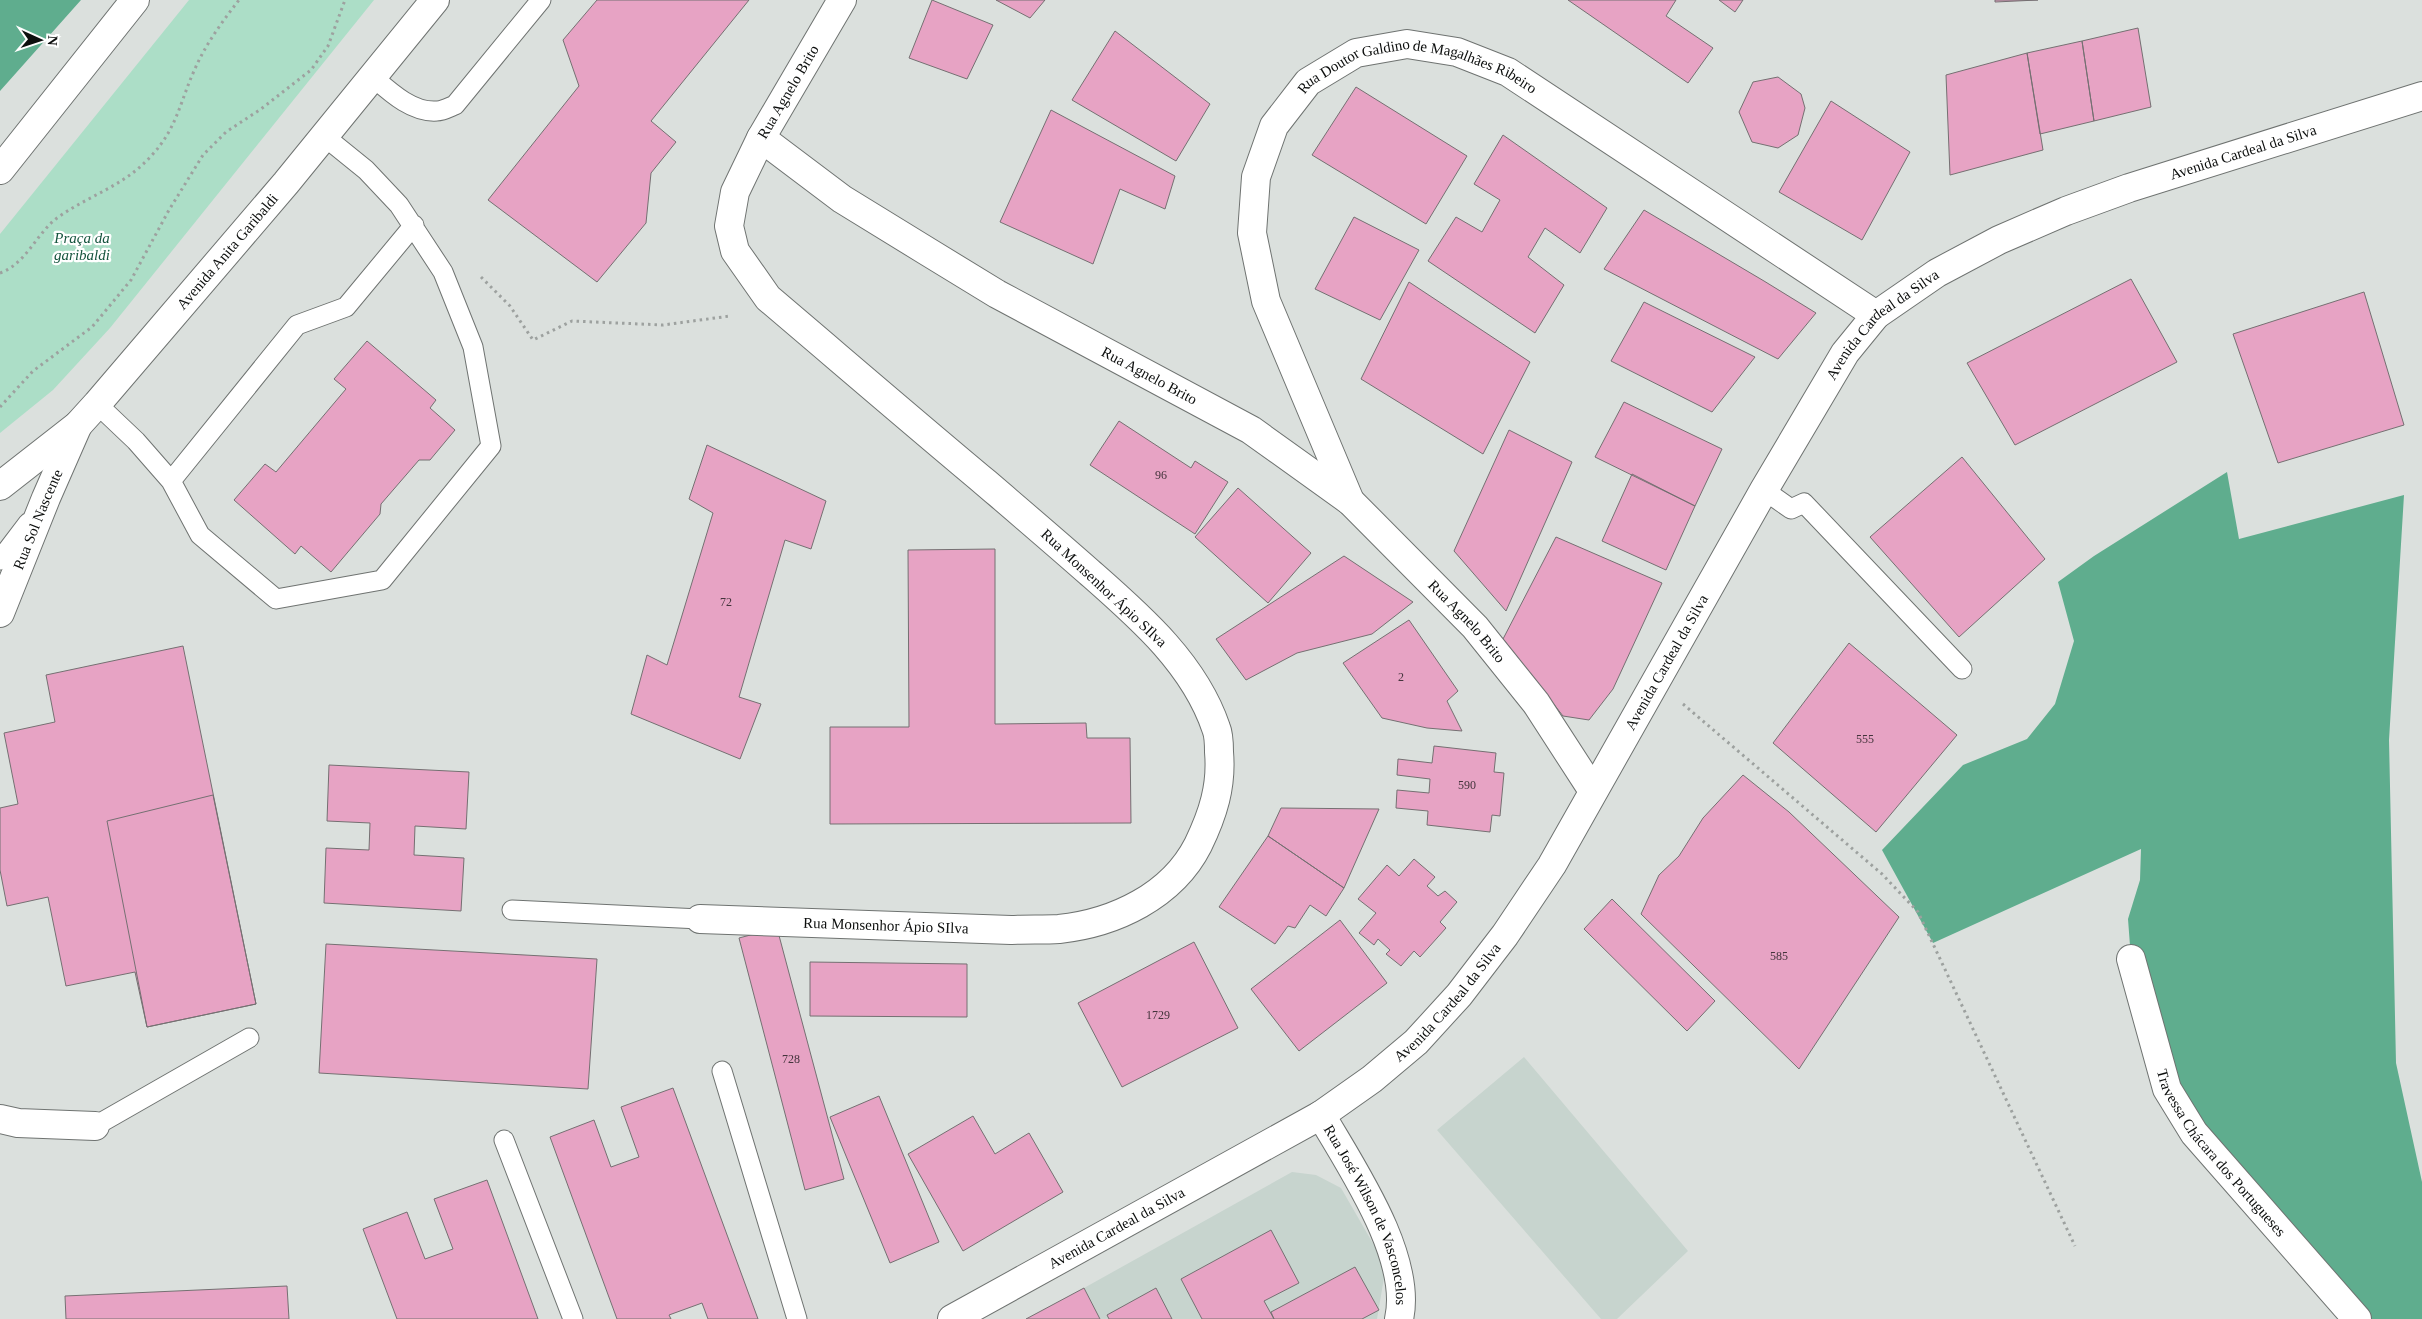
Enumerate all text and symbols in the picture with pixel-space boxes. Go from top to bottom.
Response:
north arrow [15,15,65,65]
text: N [45,35,60,46]
text: Rua Doutor Galdino de Magalhães Ribeiro [1294,36,1540,97]
street label: Rua Agnelo Brito [754,42,822,142]
street label: Rua Doutor Galdino de Magalhães Ribeiro [1289,85,1547,107]
street label: Avenida Cardeal da Silva [2168,122,2319,183]
street label: Avenida Anita Garibaldi [174,191,281,312]
park label: Praça da garibaldi [53,230,110,263]
street label: Avenida Cardeal da Silva [1823,266,1942,382]
street label: Rua Agnelo Brito [1099,344,1200,408]
street label: Rua Sol Nascente [10,467,66,572]
house number: 96 [1155,468,1167,482]
street label: Rua Monsenhor Ápio SIlva [1038,526,1170,650]
street label: Rua Agnelo Brito [1425,577,1508,666]
street label: Avenida Cardeal da Silva [1622,592,1711,733]
house number: 72 [720,595,732,609]
house number: 2 [1398,670,1404,684]
house number: 555 [1856,732,1874,746]
house number: 590 [1458,778,1476,792]
street label: Rua Monsenhor Ápio SIlva [803,915,969,937]
street label: Avenida Cardeal da Silva [1391,940,1504,1065]
house number: 585 [1770,949,1788,963]
house number: 1729 [1146,1008,1170,1022]
house number: 728 [782,1052,800,1066]
street label: Travessa Chácara dos Portugueses [2154,1067,2289,1240]
street label: Rua José Wilson de Vasconcelos [1321,1122,1409,1306]
street label: Avenida Cardeal da Silva [1046,1184,1188,1272]

